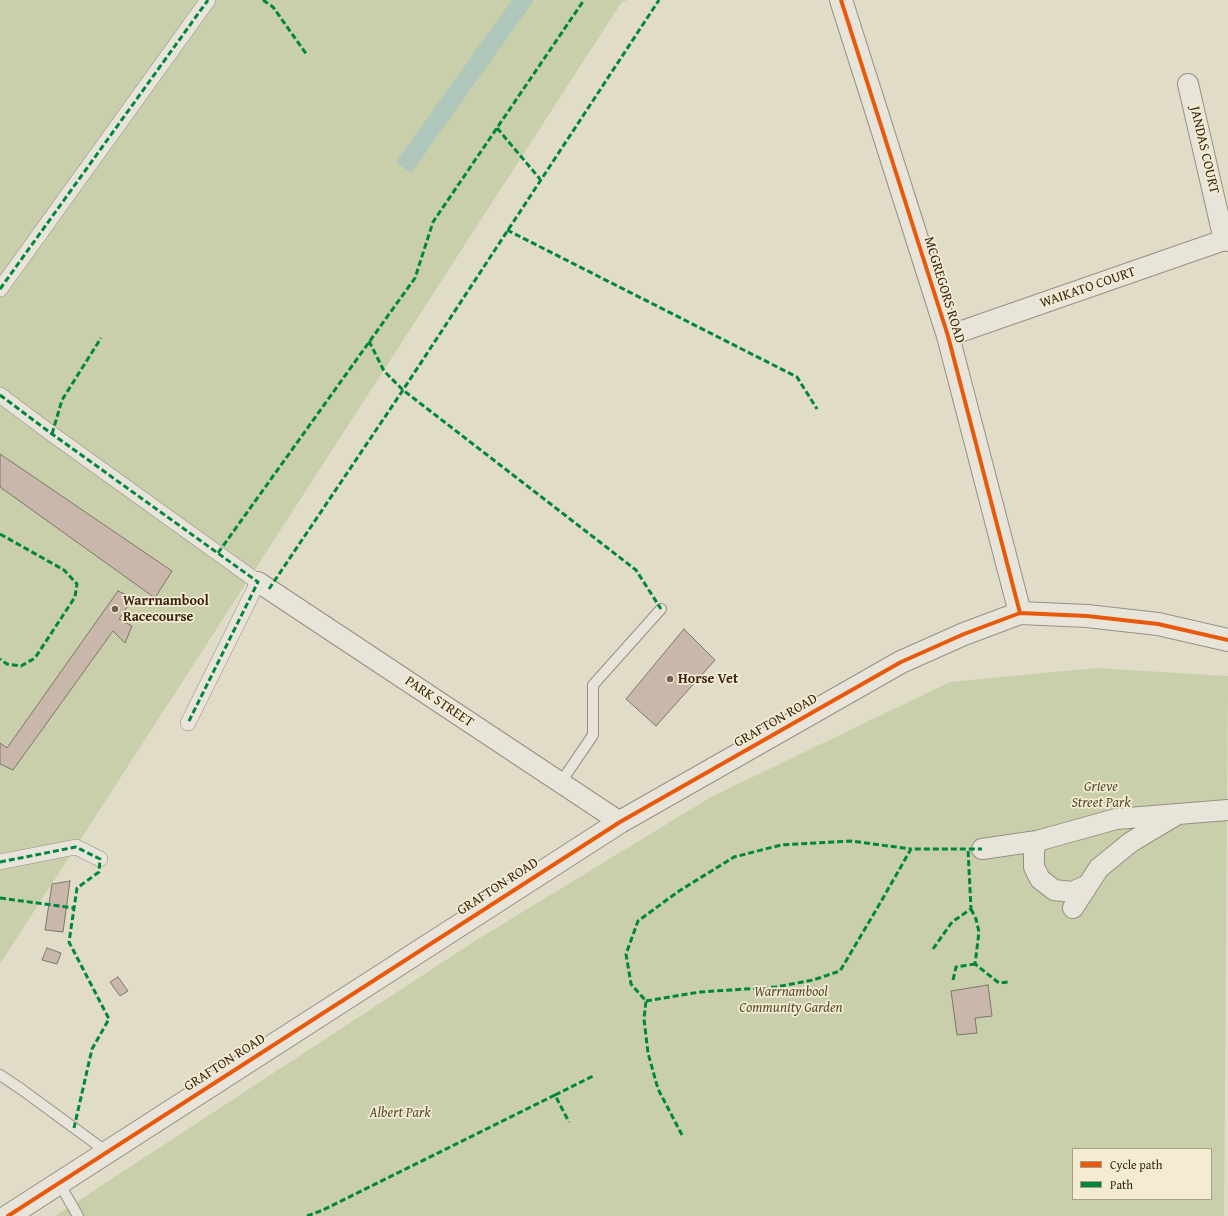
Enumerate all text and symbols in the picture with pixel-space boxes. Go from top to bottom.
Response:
street label: JANDAS COURT [1186,104,1222,196]
street label: MCGREGORS ROAD [920,235,968,345]
street label: WAIKATO COURT [1038,264,1138,312]
place label: Warrnambool Racecourse [123,593,209,626]
marker: Warrnambool Racecourse [110,604,120,614]
place label: Horse Vet [678,671,738,687]
street label: PARK STREET [401,673,477,731]
marker: Horse Vet [665,674,675,684]
street label: GRAFTON ROAD [731,690,821,752]
park label: Grieve Street Park [1071,779,1131,812]
street label: GRAFTON ROAD [454,855,542,919]
park label: Warrnambool Community Garden [739,984,843,1016]
street label: GRAFTON ROAD [181,1031,269,1095]
park label: Albert Park [369,1105,431,1121]
legend [1072,1148,1212,1200]
text: Cycle path [1110,1156,1162,1173]
text: Path [1110,1176,1133,1193]

